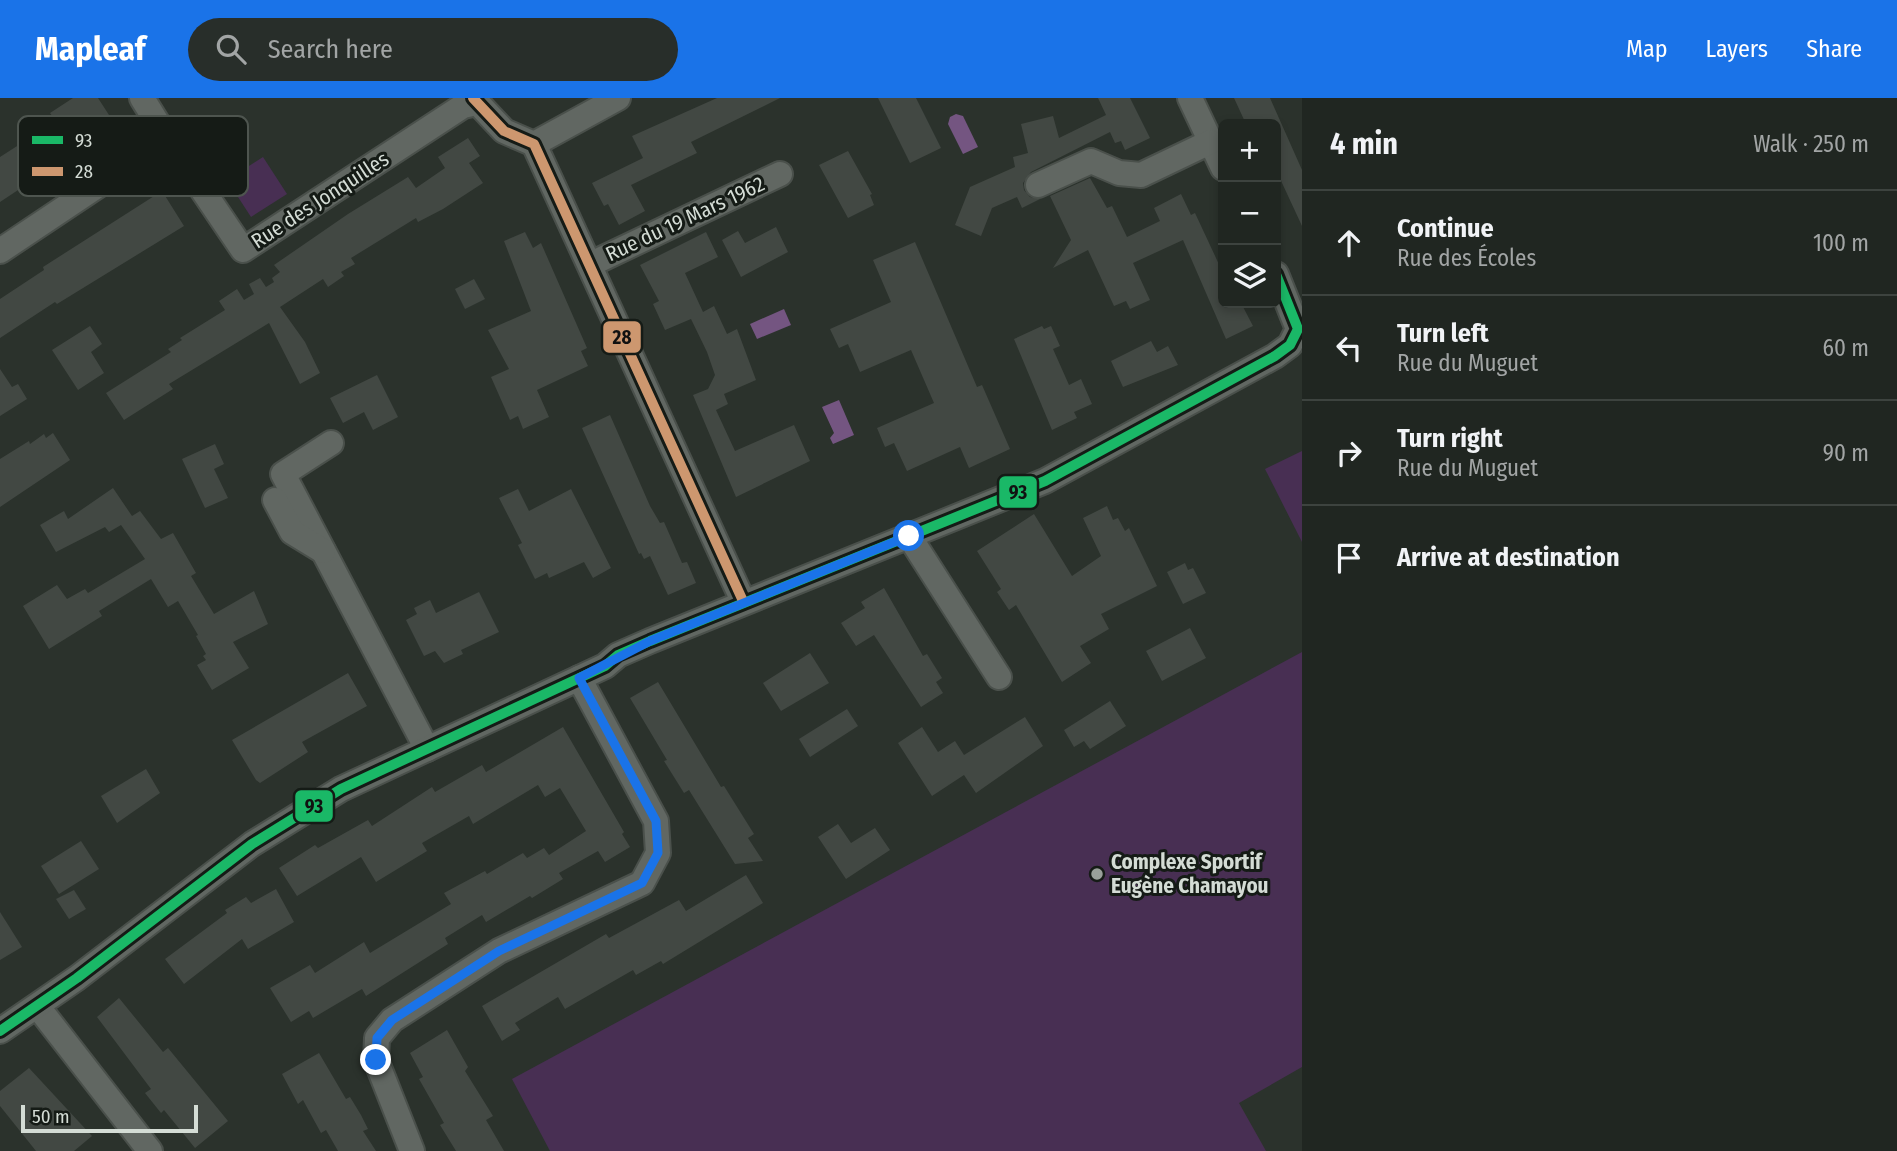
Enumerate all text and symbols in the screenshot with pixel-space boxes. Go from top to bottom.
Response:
search box [188,18,678,81]
text: Mapleaf [35,29,146,69]
icon: search [212,30,250,68]
text: Search here [268,34,393,65]
text: Map [1626,35,1668,63]
text: Layers [1706,35,1768,63]
text: Share [1806,35,1862,63]
legend [18,116,248,196]
map controls [1218,119,1281,308]
button: + [1218,119,1281,182]
text: 4 min [1330,126,1398,162]
text: 93 [75,129,92,152]
text: Walk · 250 m [1753,130,1869,158]
street label: Rue des Jonquilles [246,146,394,254]
text: 28 [75,160,93,183]
street label: Rue du 19 Mars 1962 [601,171,769,267]
button: − [1218,182,1281,245]
text: Continue [1397,213,1494,244]
icon: ahead [1330,224,1368,262]
text: 100 m [1813,229,1869,257]
text: Rue des Écoles [1397,244,1536,272]
button: layers [1218,245,1281,308]
text: Turn left [1397,318,1489,349]
line badge: 28 [602,320,642,354]
text: 28 [612,326,631,349]
icon: left [1330,329,1368,367]
text: 60 m [1823,334,1869,362]
text: Rue du Muguet [1397,349,1538,377]
text: Turn right [1397,423,1503,454]
icon: right [1330,434,1368,472]
text: 90 m [1823,439,1869,467]
text: Rue du Muguet [1397,454,1538,482]
line badge: 93 [998,475,1038,509]
text: 93 [1009,481,1027,504]
route start [893,520,924,551]
icon: arrive [1330,539,1368,577]
text: Arrive at destination [1397,542,1620,573]
line badge: 93 [294,789,334,823]
text: 93 [305,795,323,818]
place label: Complexe Sportif Eugène Chamayou [1111,849,1269,899]
marker: Complexe Sportif Eugène Chamayou [1089,866,1105,882]
route end [360,1044,391,1075]
scale bar [21,1102,198,1134]
text: 50 m [32,1105,70,1128]

